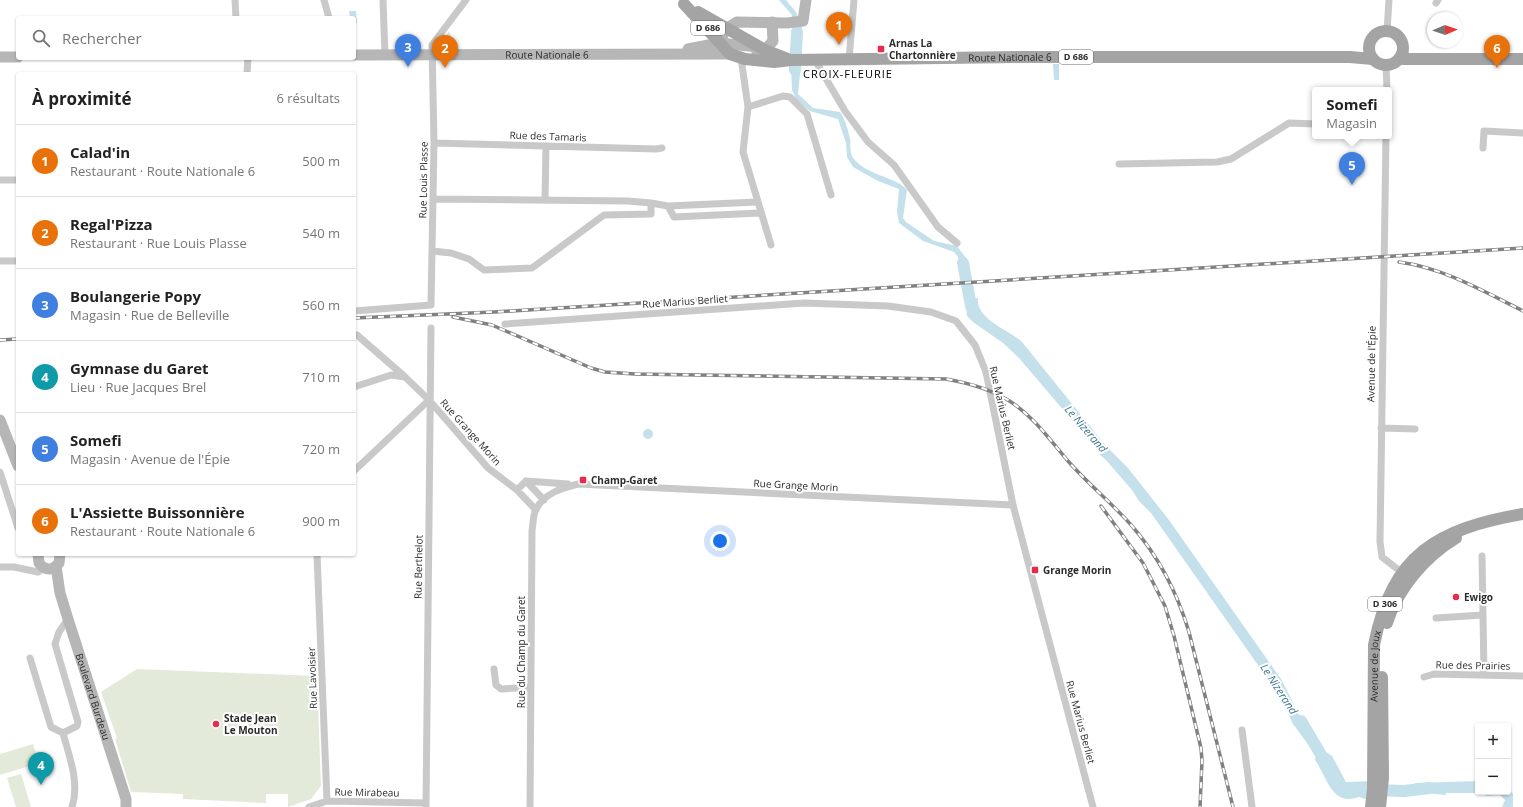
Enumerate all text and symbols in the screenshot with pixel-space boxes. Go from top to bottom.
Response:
pin: 1 [826,12,852,45]
north arrow [1427,12,1463,48]
search box [16,16,356,60]
road number: D 686 [691,21,725,35]
icon: search [30,27,52,49]
text: Rechercher [62,28,142,48]
pin: 3 [395,34,421,67]
pin: 2 [432,35,458,68]
pin: 6 [1484,35,1510,68]
place label: Arnas La Chartonnière [889,36,956,62]
marker: Arnas La Chartonnière [876,44,886,54]
street label: Route Nationale 6 [505,47,589,62]
street label: Route Nationale 6 [968,50,1052,65]
road number: D 686 [1059,50,1093,64]
district label: CROIX-FLEURIE [803,66,893,81]
text: À proximité [32,87,131,110]
popup [1312,87,1392,139]
text: 6 résultats [276,89,340,107]
text: Somefi [1326,94,1378,114]
text: Magasin [1326,114,1377,132]
street label: Rue des Tamaris [509,128,587,144]
street label: Rue Louis Plasse [415,141,431,219]
text: Calad'in [70,142,130,162]
text: 1 [41,152,49,170]
text: 500 m [302,152,340,170]
pin: 5 [1339,152,1365,185]
text: Restaurant · Route Nationale 6 [70,162,255,180]
text: Regal'Pizza [70,214,153,234]
text: 2 [41,224,49,242]
text: 540 m [302,224,340,242]
text: Restaurant · Rue Louis Plasse [70,234,247,252]
text: Boulangerie Popy [70,286,201,306]
street label: Rue Marius Berliet [642,291,729,311]
text: 3 [41,296,49,314]
text: 560 m [302,296,340,314]
text: Magasin · Rue de Belleville [70,306,229,324]
street label: Avenue de l'Épie [1363,325,1379,402]
text: Gymnase du Garet [70,358,209,378]
street label: Rue Marius Berliet [987,365,1020,452]
text: 4 [41,368,49,386]
text: 710 m [302,368,340,386]
text: Lieu · Rue Jacques Brel [70,378,206,396]
street label: Rue Grange Morin [437,396,505,468]
water label: Le Nizerand [1062,402,1111,456]
text: Somefi [70,430,122,450]
text: 5 [41,440,49,458]
text: 720 m [302,440,340,458]
text: Magasin · Avenue de l'Épie [70,450,230,468]
place label: Champ-Garet [591,473,658,487]
marker: Champ-Garet [578,475,588,485]
street label: Rue Grange Morin [753,476,839,494]
text: L'Assiette Buissonnière [70,502,245,522]
text: 6 [41,512,49,530]
text: 900 m [302,512,340,530]
text: Restaurant · Route Nationale 6 [70,522,255,540]
your location [710,531,730,551]
street label: Rue Berthelot [410,534,426,599]
place label: Grange Morin [1043,563,1111,577]
marker: Grange Morin [1030,565,1040,575]
place label: Ewigo [1464,590,1493,604]
marker: Ewigo [1451,592,1461,602]
street label: Rue du Champ du Garet [514,595,528,708]
road number: D 306 [1368,597,1402,611]
street label: Avenue de Joux [1367,628,1384,702]
street label: Rue Lavoisier [304,647,320,709]
street label: Boulevard Burdeau [72,651,114,742]
street label: Rue des Prairies [1435,657,1511,673]
water label: Le Nizerand [1257,660,1302,718]
street label: Rue Marius Berliet [1063,679,1099,766]
place label: Stade Jean Le Mouton [224,711,277,737]
marker: Stade Jean Le Mouton [211,719,221,729]
map controls [1475,723,1511,795]
button: + [1475,723,1511,759]
pin: 4 [28,752,54,785]
button: − [1475,759,1511,795]
street label: Rue Mirabeau [334,784,400,800]

